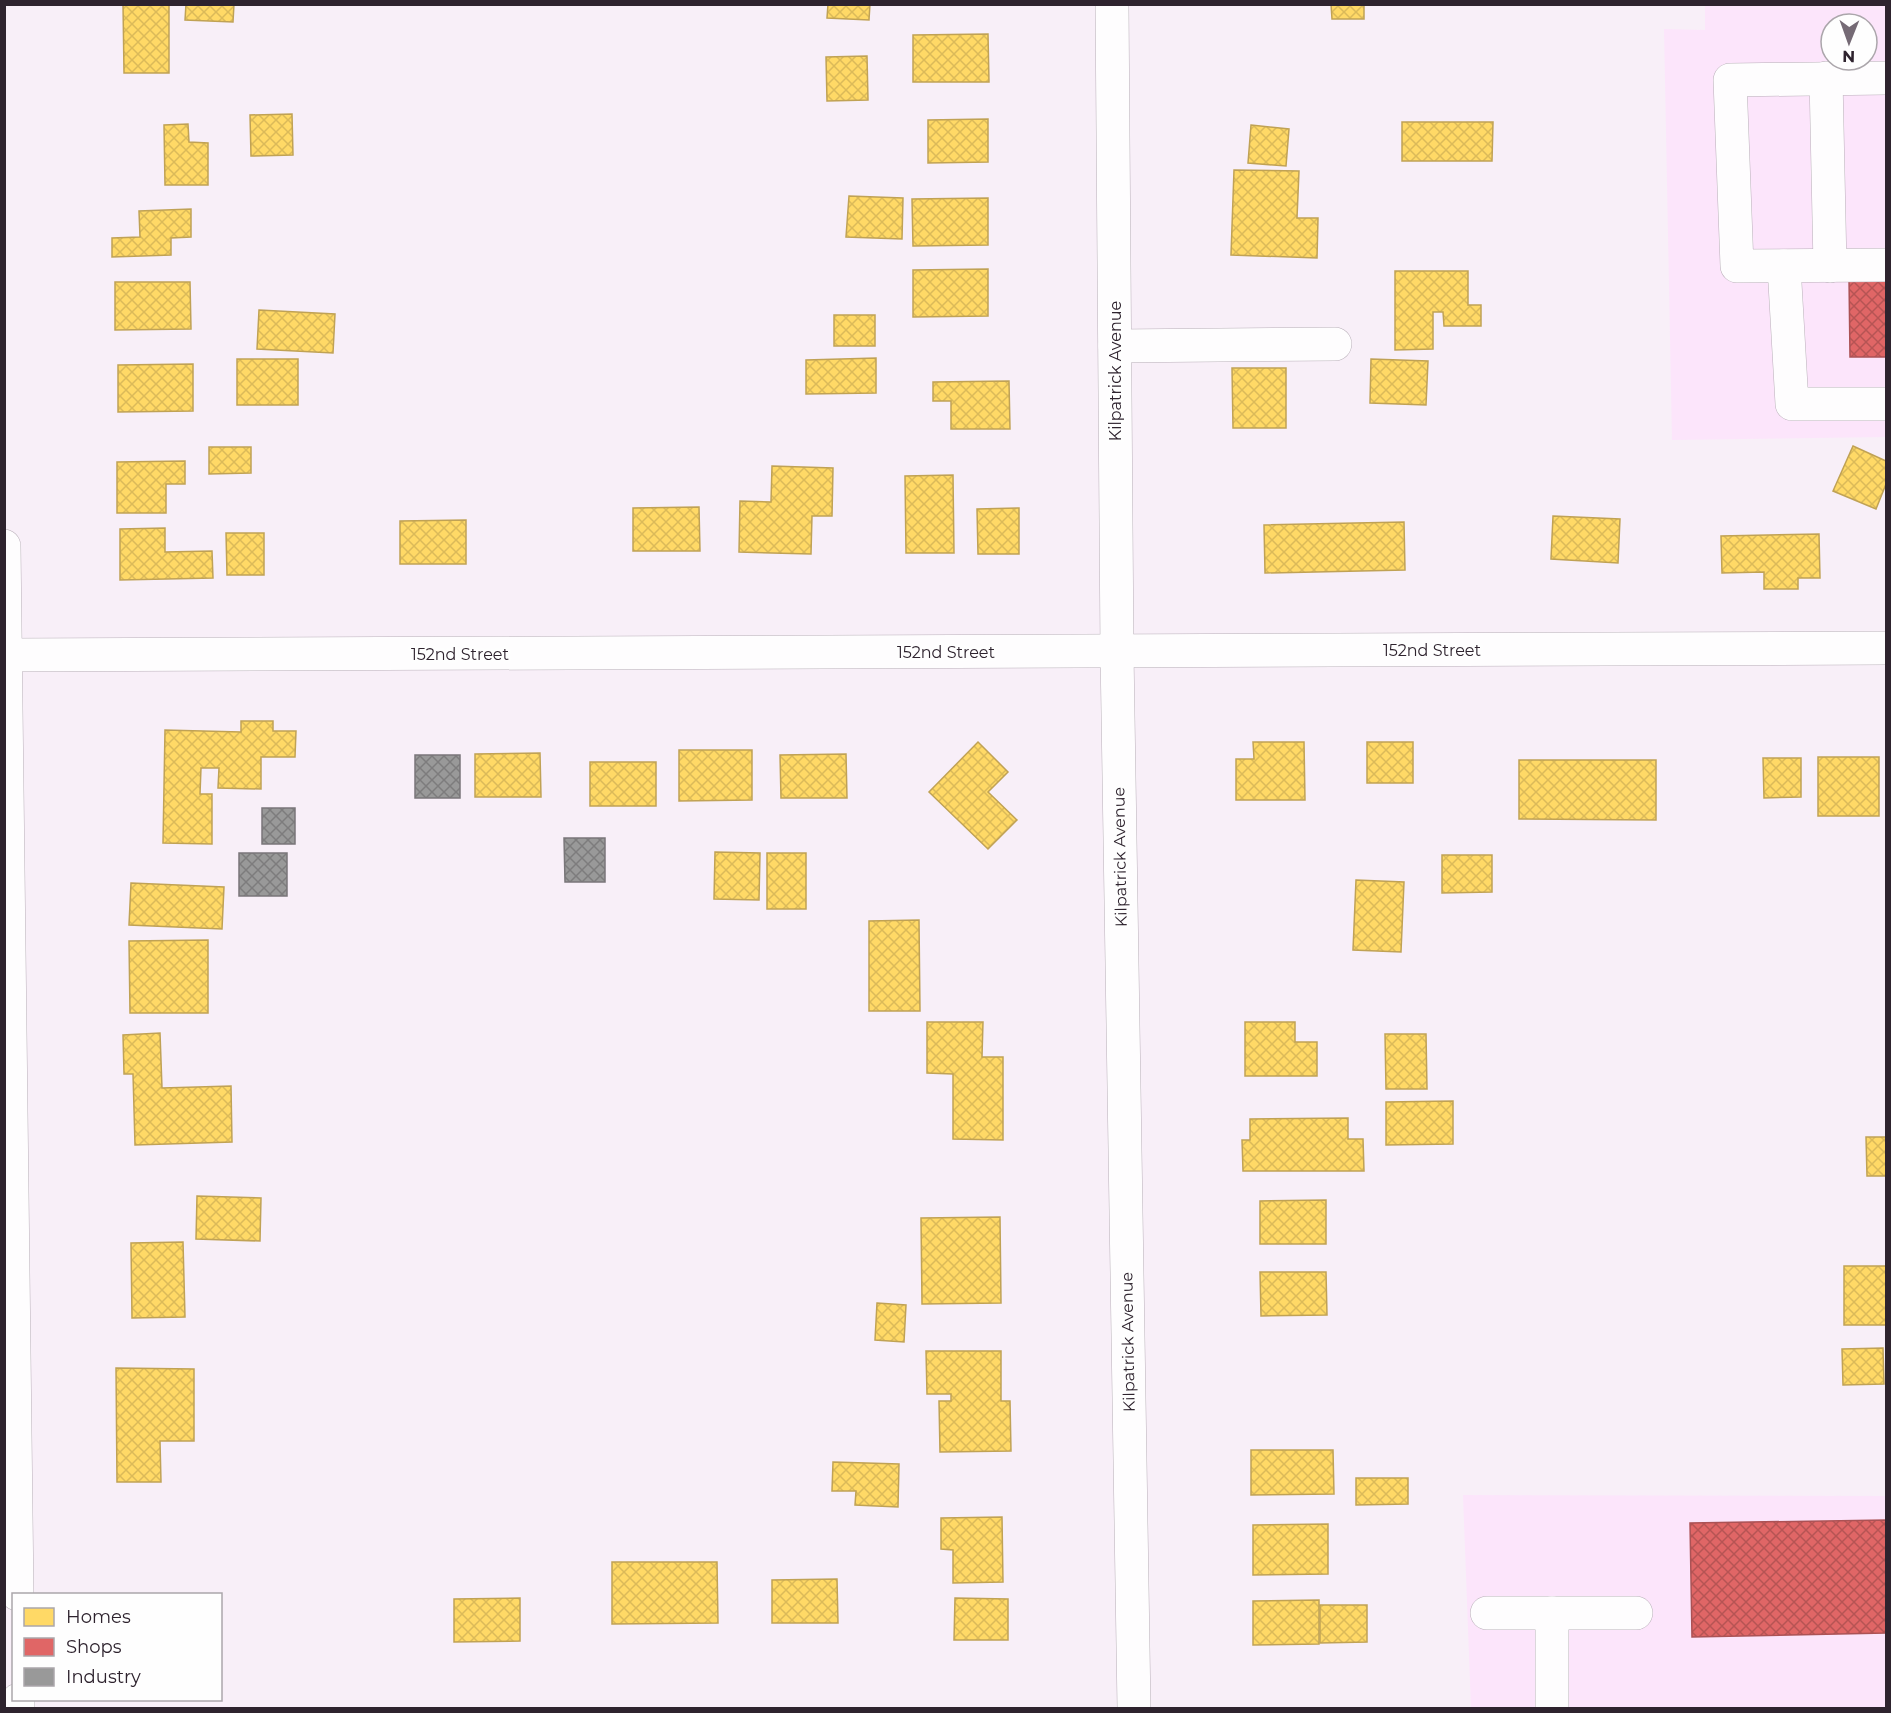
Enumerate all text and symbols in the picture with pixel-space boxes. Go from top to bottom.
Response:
north arrow [1819,12,1879,72]
text: N [1842,47,1855,66]
street label: Kilpatrick Avenue [1106,301,1125,441]
street label: 152nd Street [1383,641,1482,660]
street label: 152nd Street [897,643,996,662]
street label: 152nd Street [411,645,510,664]
street label: Kilpatrick Avenue [1109,787,1131,927]
street label: Kilpatrick Avenue [1117,1272,1139,1412]
legend [12,1593,222,1701]
text: Homes [66,1606,131,1628]
text: Shops [66,1636,122,1658]
text: Industry [66,1666,141,1688]

